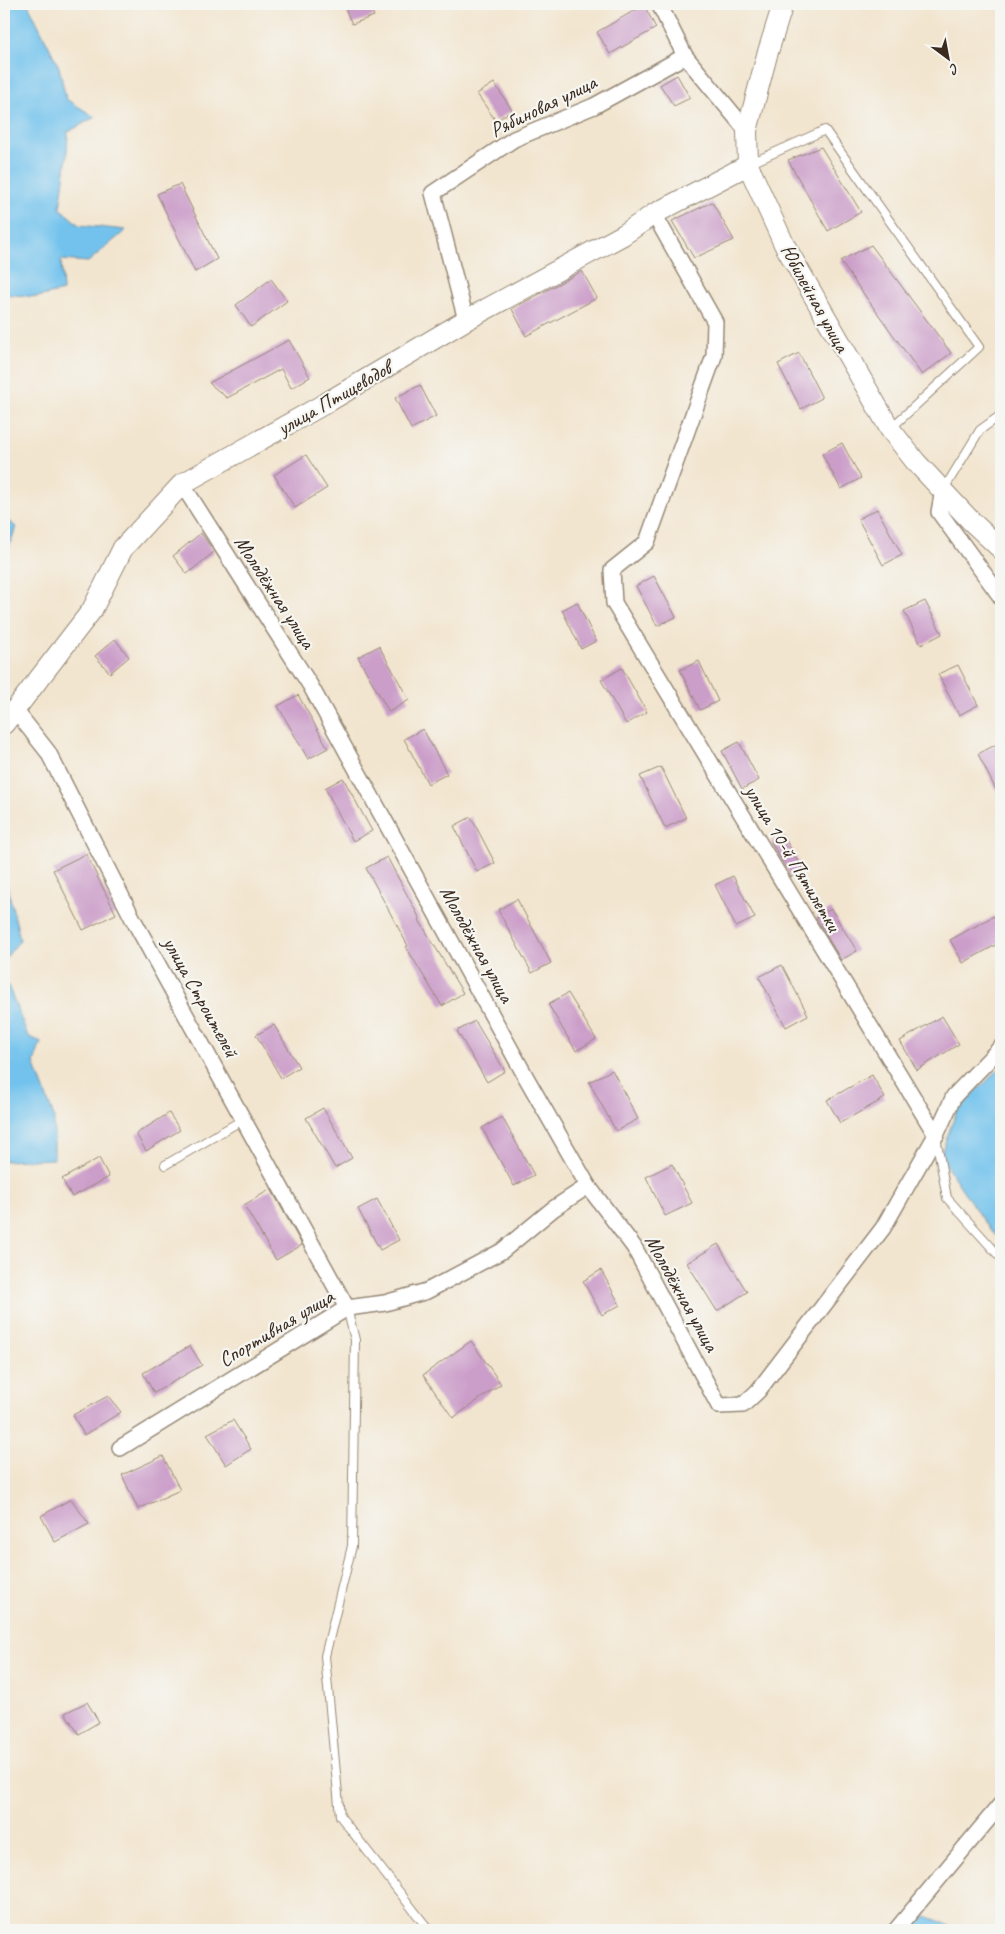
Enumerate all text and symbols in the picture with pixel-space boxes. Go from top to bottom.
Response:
north arrow [922,32,972,82]
text: С [945,60,962,79]
street label: Рябиновая улица [486,68,602,143]
street label: Юбилейная улица [775,240,856,358]
street label: улица Птицеводов [271,353,400,442]
street label: Молодёжная улица [229,531,322,655]
street label: улица 10-й Пятилетки [738,778,848,937]
street label: Молодёжная улица [434,881,521,1008]
street label: улица Строителей [156,930,245,1063]
street label: Молодёжная улица [639,1230,726,1357]
street label: Спортивная улица [214,1282,340,1373]

